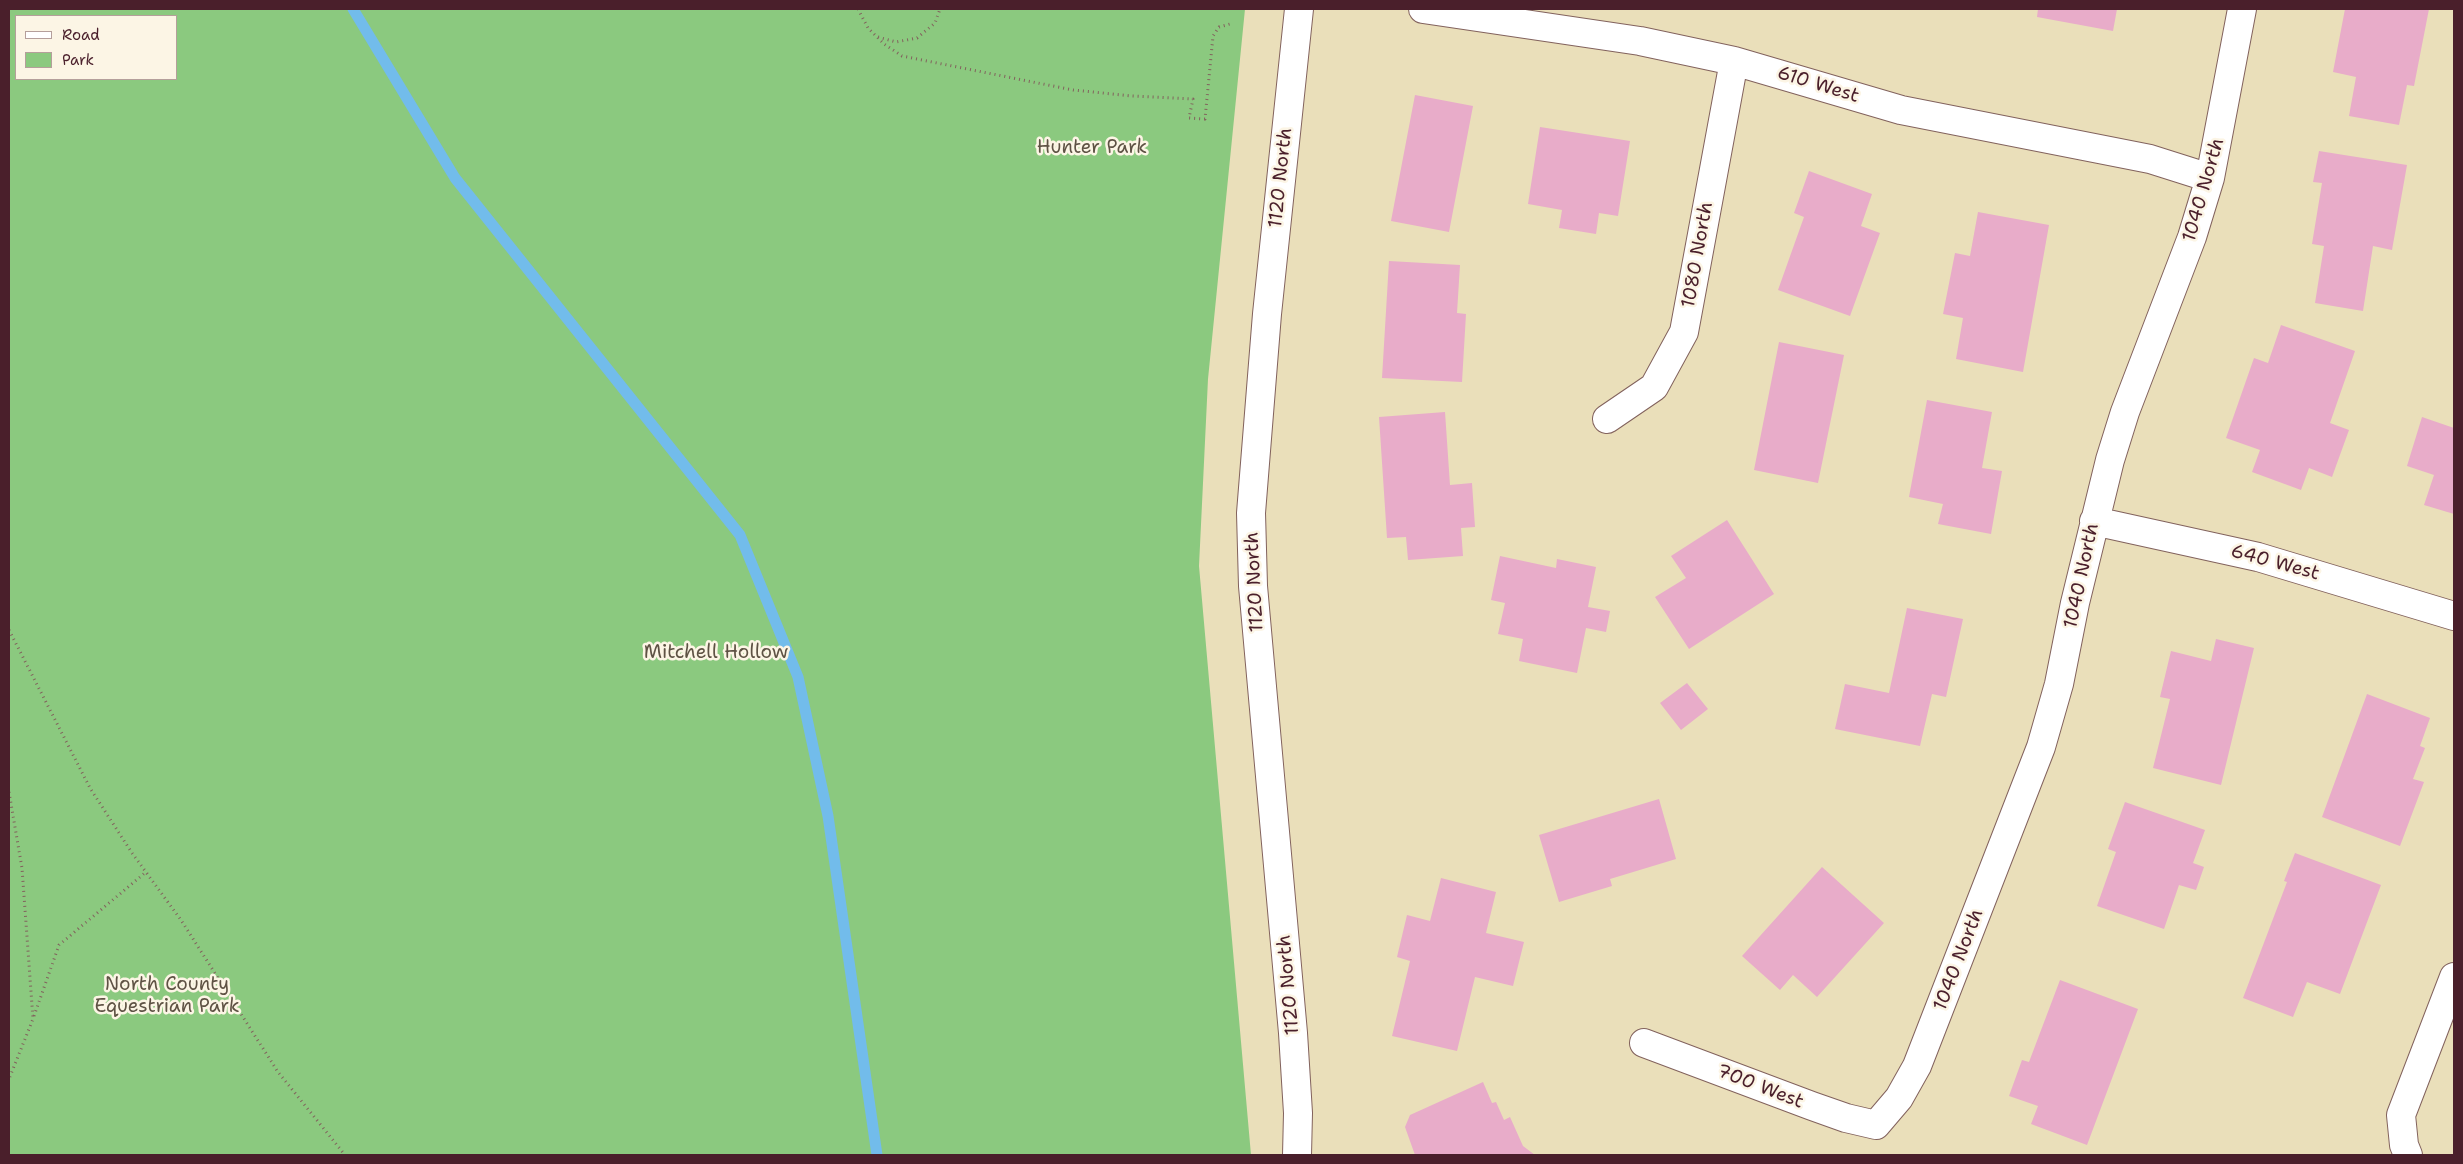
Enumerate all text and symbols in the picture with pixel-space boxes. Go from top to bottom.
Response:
legend [15,15,178,80]
text: Road [62,25,100,45]
text: Park [62,50,94,70]
street label: 610 West [1774,62,1862,108]
street label: 1120 North [1264,127,1298,229]
street label: 1040 North [2178,135,2230,245]
park label: Hunter Park [1037,137,1147,159]
street label: 1080 North [1677,200,1719,310]
street label: 1040 North [2060,521,2104,631]
street label: 1120 North [1241,531,1269,633]
street label: 640 West [2228,540,2322,586]
park label: Mitchell Hollow [644,642,788,664]
street label: 1040 North [1929,906,1989,1014]
street label: 1120 North [1273,934,1305,1036]
park label: North County Equestrian Park [94,974,240,1018]
street label: 700 West [1713,1060,1807,1114]

